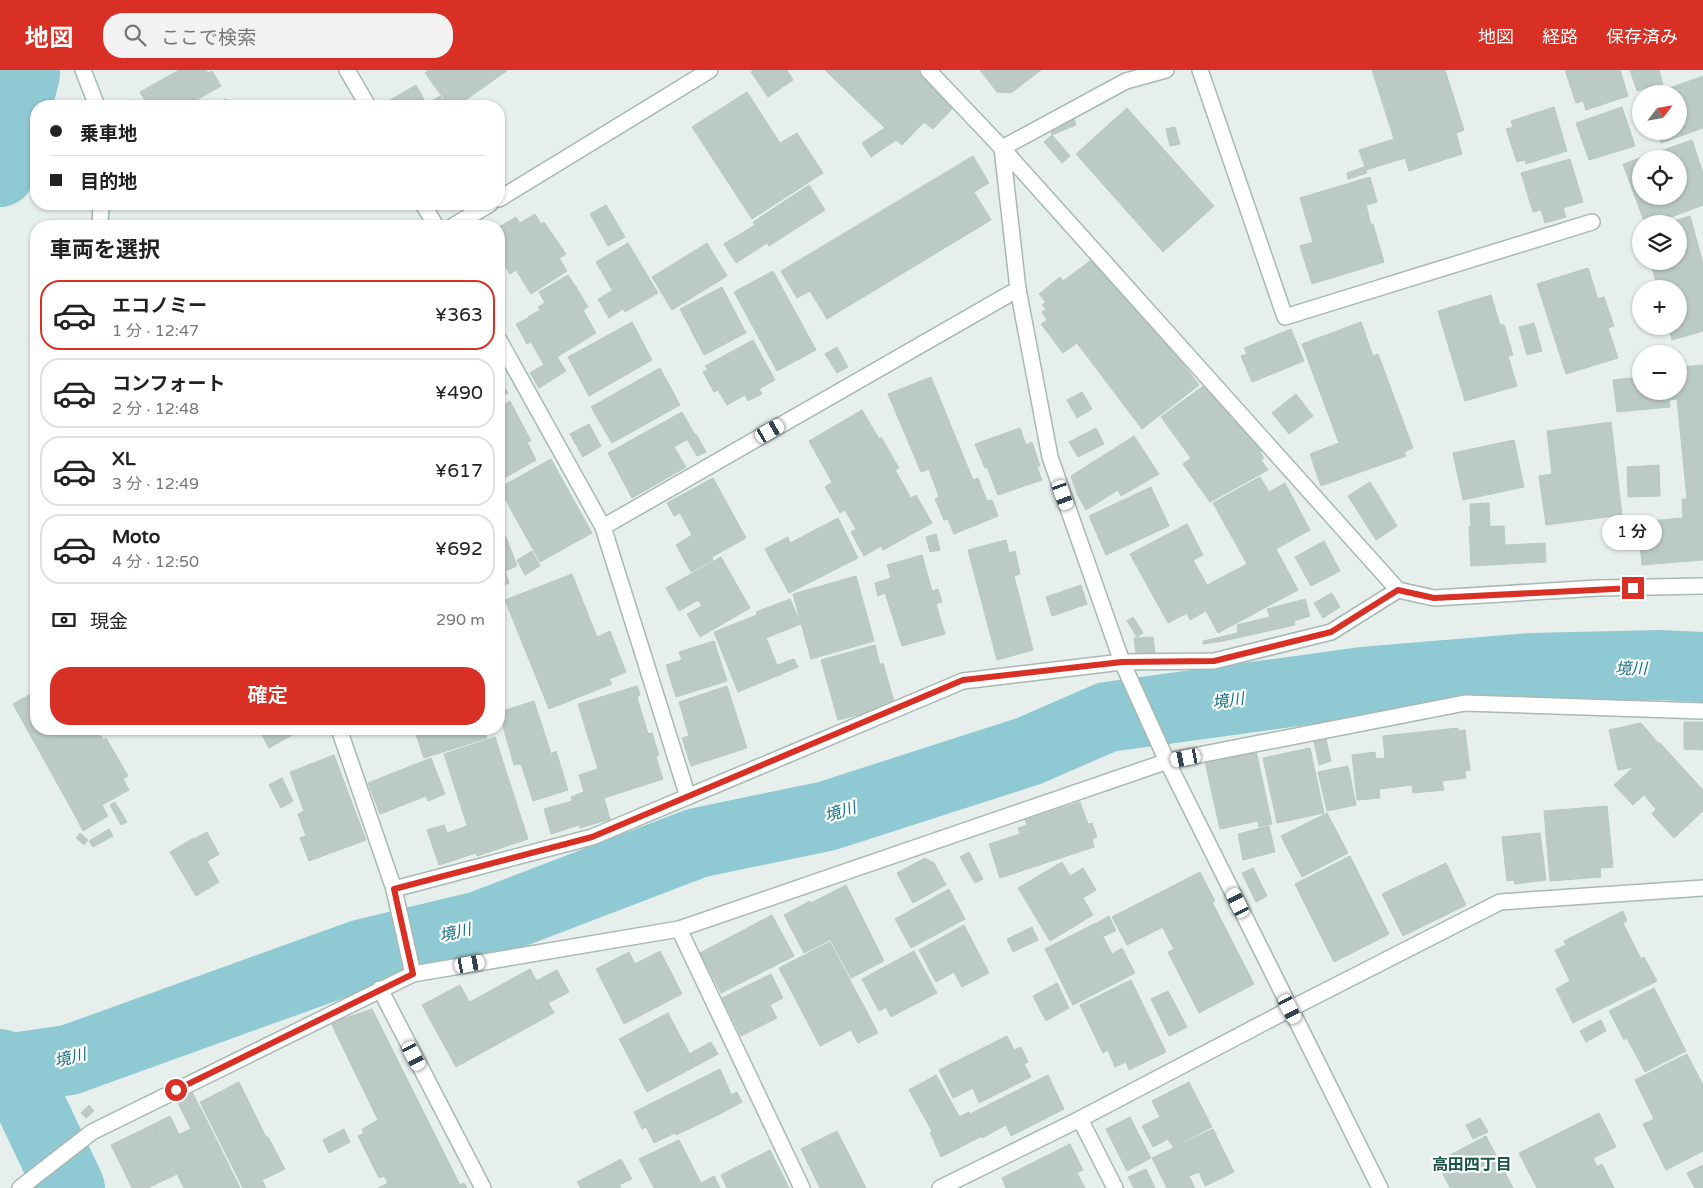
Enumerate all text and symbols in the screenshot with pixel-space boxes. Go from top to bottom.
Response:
search box [103,13,453,58]
icon: search [121,21,149,49]
text: 地図 [25,24,73,53]
text: 地図 [1478,26,1514,48]
text: 経路 [1542,26,1578,48]
text: 保存済み [1606,26,1678,48]
text: ここで検索 [161,27,256,49]
north arrow [1632,85,1688,140]
map controls [1632,85,1687,400]
text: 乗車地 [80,123,137,145]
button: locate [1632,150,1687,205]
text: 目的地 [80,171,137,193]
button: layers [1632,215,1687,270]
text: 車両を選択 [50,237,160,263]
button: + [1632,280,1687,335]
icon: car [52,293,97,338]
text: エコノミー [112,295,207,317]
text: ¥363 [435,304,483,326]
text: 1 分 · 12:47 [112,321,199,341]
button: − [1632,345,1687,400]
icon: car [52,371,97,416]
text: コンフォート [112,373,225,395]
text: ¥490 [435,382,483,404]
text: 2 分 · 12:48 [112,399,199,419]
car [753,417,786,445]
text: XL [112,448,136,470]
icon: car [52,449,97,494]
text: ¥617 [435,460,483,482]
text: 3 分 · 12:49 [112,474,199,494]
car [1050,478,1075,512]
callout: 1 分 [1603,516,1663,550]
text: 1 分 [1617,522,1647,542]
text: Moto [112,526,160,548]
icon: car [52,527,97,572]
text: ¥692 [435,538,483,560]
text: 4 分 · 12:50 [112,552,199,572]
route end [1622,577,1644,599]
icon: cash [50,606,78,634]
text: 290 m [436,610,485,630]
text: 現金 [90,611,128,633]
water label: 境川 [1615,659,1649,679]
button: 確定 [50,667,485,725]
water label: 境川 [1211,689,1247,713]
car [1169,748,1202,768]
water label: 境川 [822,797,860,826]
car [1224,886,1251,920]
water label: 境川 [437,919,475,946]
car [453,954,486,974]
car [1276,992,1303,1026]
car [400,1039,427,1073]
water label: 境川 [52,1044,90,1072]
route start [165,1079,187,1101]
district label: 高田四丁目 [1432,1155,1512,1175]

